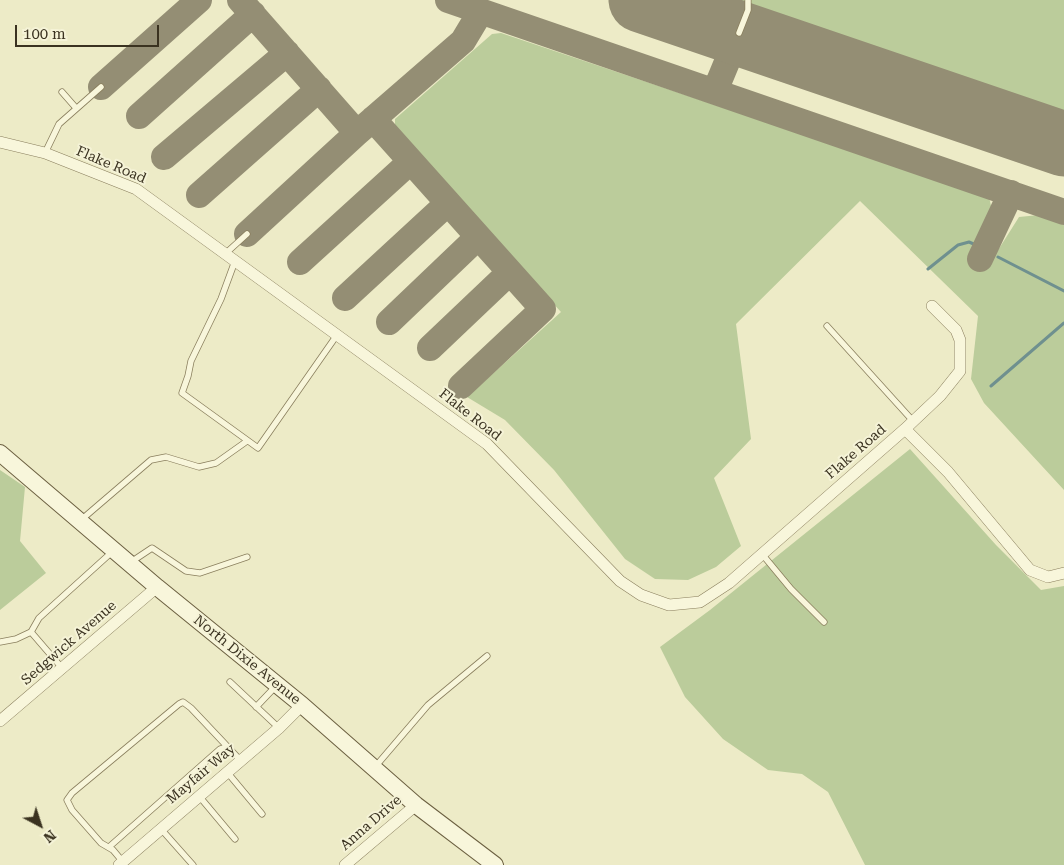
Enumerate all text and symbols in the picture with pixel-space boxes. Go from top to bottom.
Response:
scale bar [18,15,161,47]
text: 100 m [23,25,66,43]
street label: Flake Road [73,143,149,187]
street label: Flake Road [436,385,504,445]
street label: Flake Road [822,421,890,483]
street label: Sedgwick Avenue [18,597,120,689]
street label: North Dixie Avenue [190,612,304,708]
street label: Mayfair Way [163,740,239,808]
street label: Anna Drive [337,792,405,854]
north arrow [15,800,65,850]
text: N [40,827,59,846]

